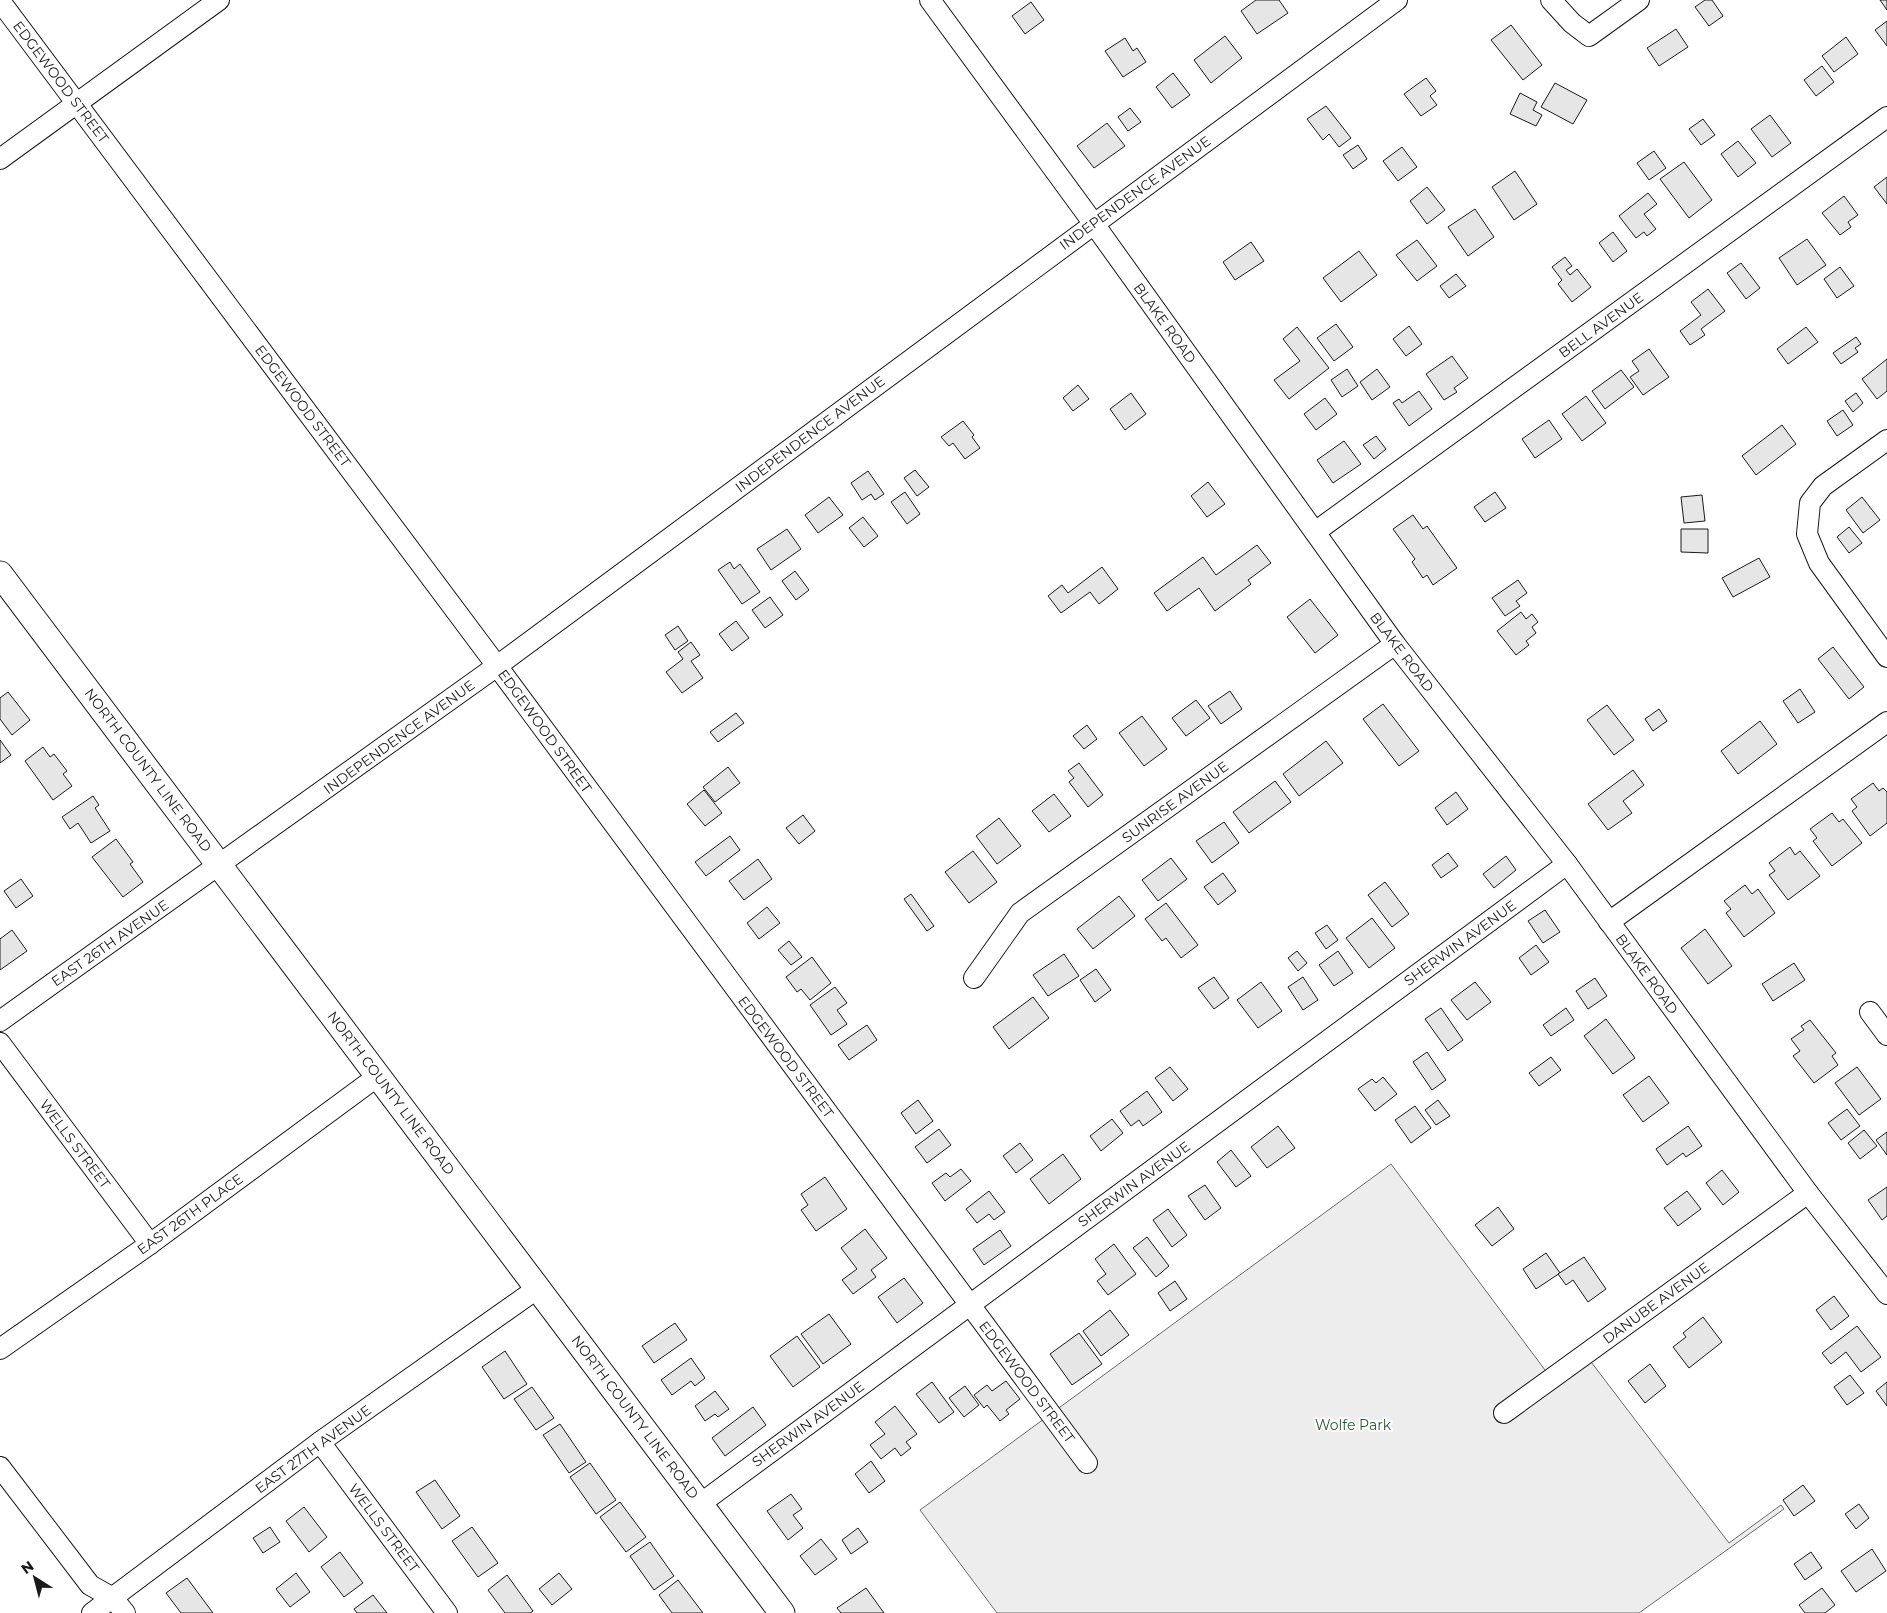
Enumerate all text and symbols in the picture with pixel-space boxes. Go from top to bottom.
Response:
street label: EDGEWOOD STREET [9,17,113,147]
street label: INDEPENDENCE AVENUE [1056,132,1214,254]
street label: BLAKE ROAD [1130,279,1200,367]
street label: BELL AVENUE [1555,288,1647,362]
street label: EDGEWOOD STREET [251,341,355,471]
street label: INDEPENDENCE AVENUE [732,372,888,496]
street label: BLAKE ROAD [1366,609,1438,695]
street label: EDGEWOOD STREET [494,666,596,796]
street label: INDEPENDENCE AVENUE [320,676,478,798]
street label: NORTH COUNTY LINE ROAD [80,684,216,856]
street label: SUNRISE AVENUE [1118,757,1232,847]
street label: EAST 26TH AVENUE [48,896,172,990]
street label: SHERWIN AVENUE [1400,896,1520,990]
street label: BLAKE ROAD [1612,930,1682,1018]
street label: EDGEWOOD STREET [734,992,838,1122]
street label: NORTH COUNTY LINE ROAD [323,1007,459,1179]
street label: WELLS STREET [36,1096,114,1192]
street label: SHERWIN AVENUE [1074,1137,1194,1231]
street label: EAST 26TH PLACE [134,1170,246,1258]
street label: DANUBE AVENUE [1599,1258,1713,1348]
street label: EDGEWOOD STREET [975,1317,1079,1447]
street label: NORTH COUNTY LINE ROAD [567,1331,703,1503]
street label: SHERWIN AVENUE [748,1377,868,1471]
street label: EAST 27TH AVENUE [251,1401,375,1497]
park label: Wolfe Park [1315,1416,1392,1434]
street label: WELLS STREET [345,1480,423,1576]
north arrow [10,1553,60,1603]
text: N [17,1557,37,1578]

